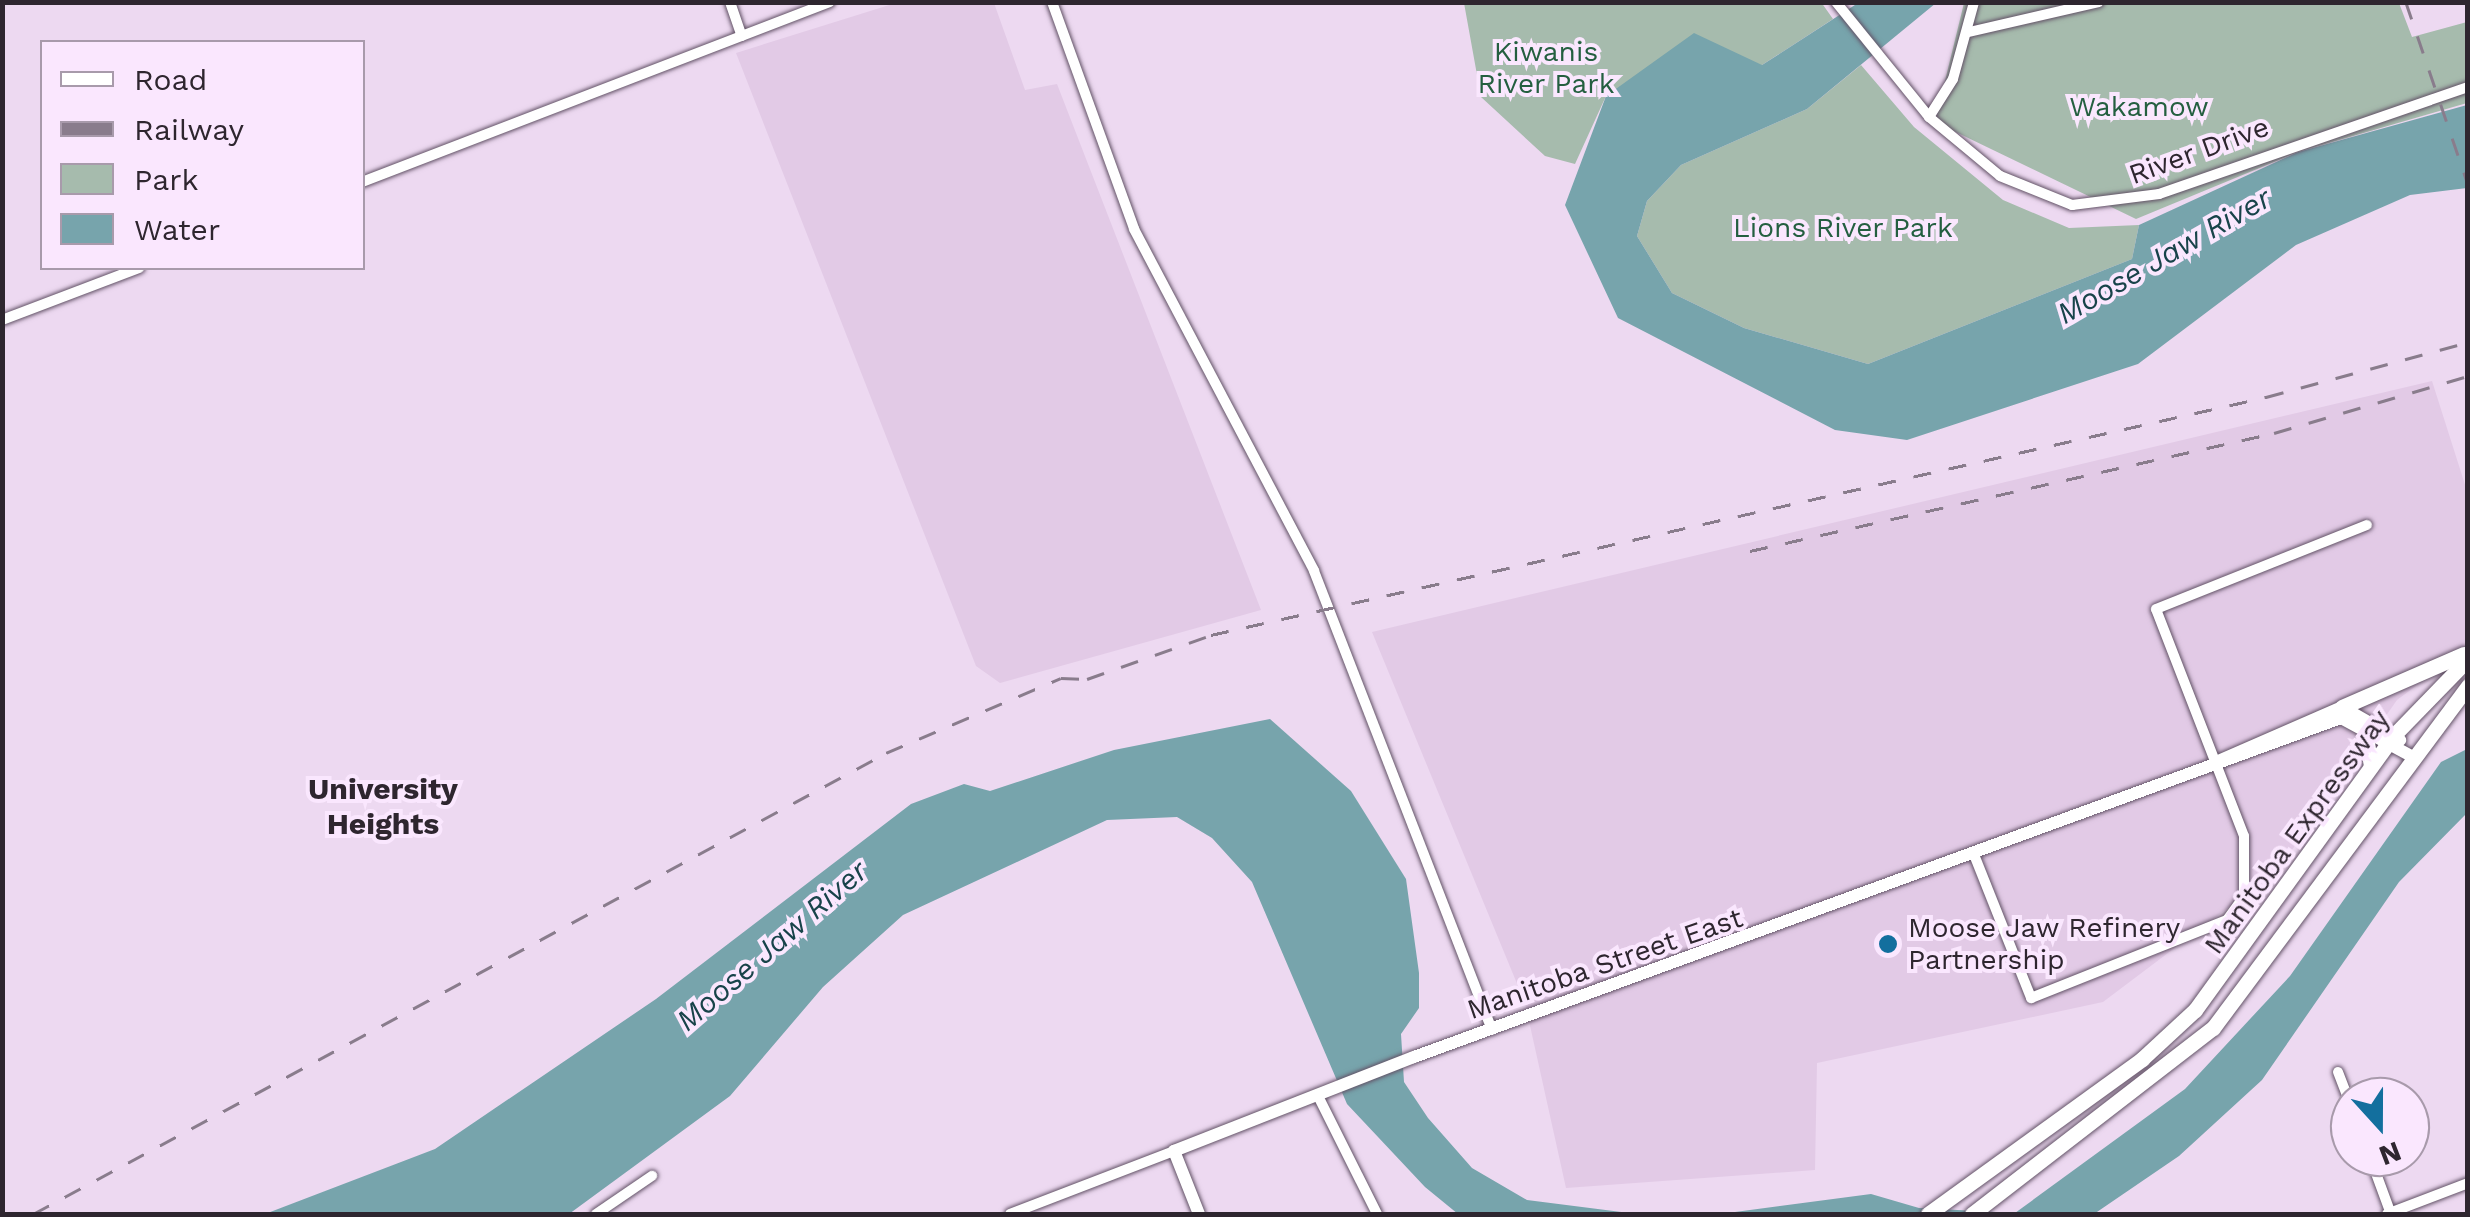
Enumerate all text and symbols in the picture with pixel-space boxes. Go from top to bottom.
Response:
park label: Kiwanis River Park [1477,35,1615,101]
legend [40,40,365,270]
text: Road [134,62,207,97]
park label: Wakamow [2069,90,2209,124]
street label: River Drive [2124,110,2274,192]
text: Railway [134,112,244,147]
text: Park [134,162,199,197]
water label: Moose Jaw River [2050,180,2278,332]
park label: Lions River Park [1733,211,1953,245]
text: Water [134,212,220,247]
street label: Manitoba Expressway [2197,703,2397,961]
district label: University Heights [308,771,458,842]
water label: Moose Jaw River [669,853,875,1039]
street label: Manitoba Street East [1462,901,1748,1027]
place label: Moose Jaw Refinery Partnership [1908,911,2182,977]
marker: Moose Jaw Refinery Partnership [1877,933,1899,955]
north arrow [2330,1077,2430,1177]
text: N [2375,1134,2406,1173]

